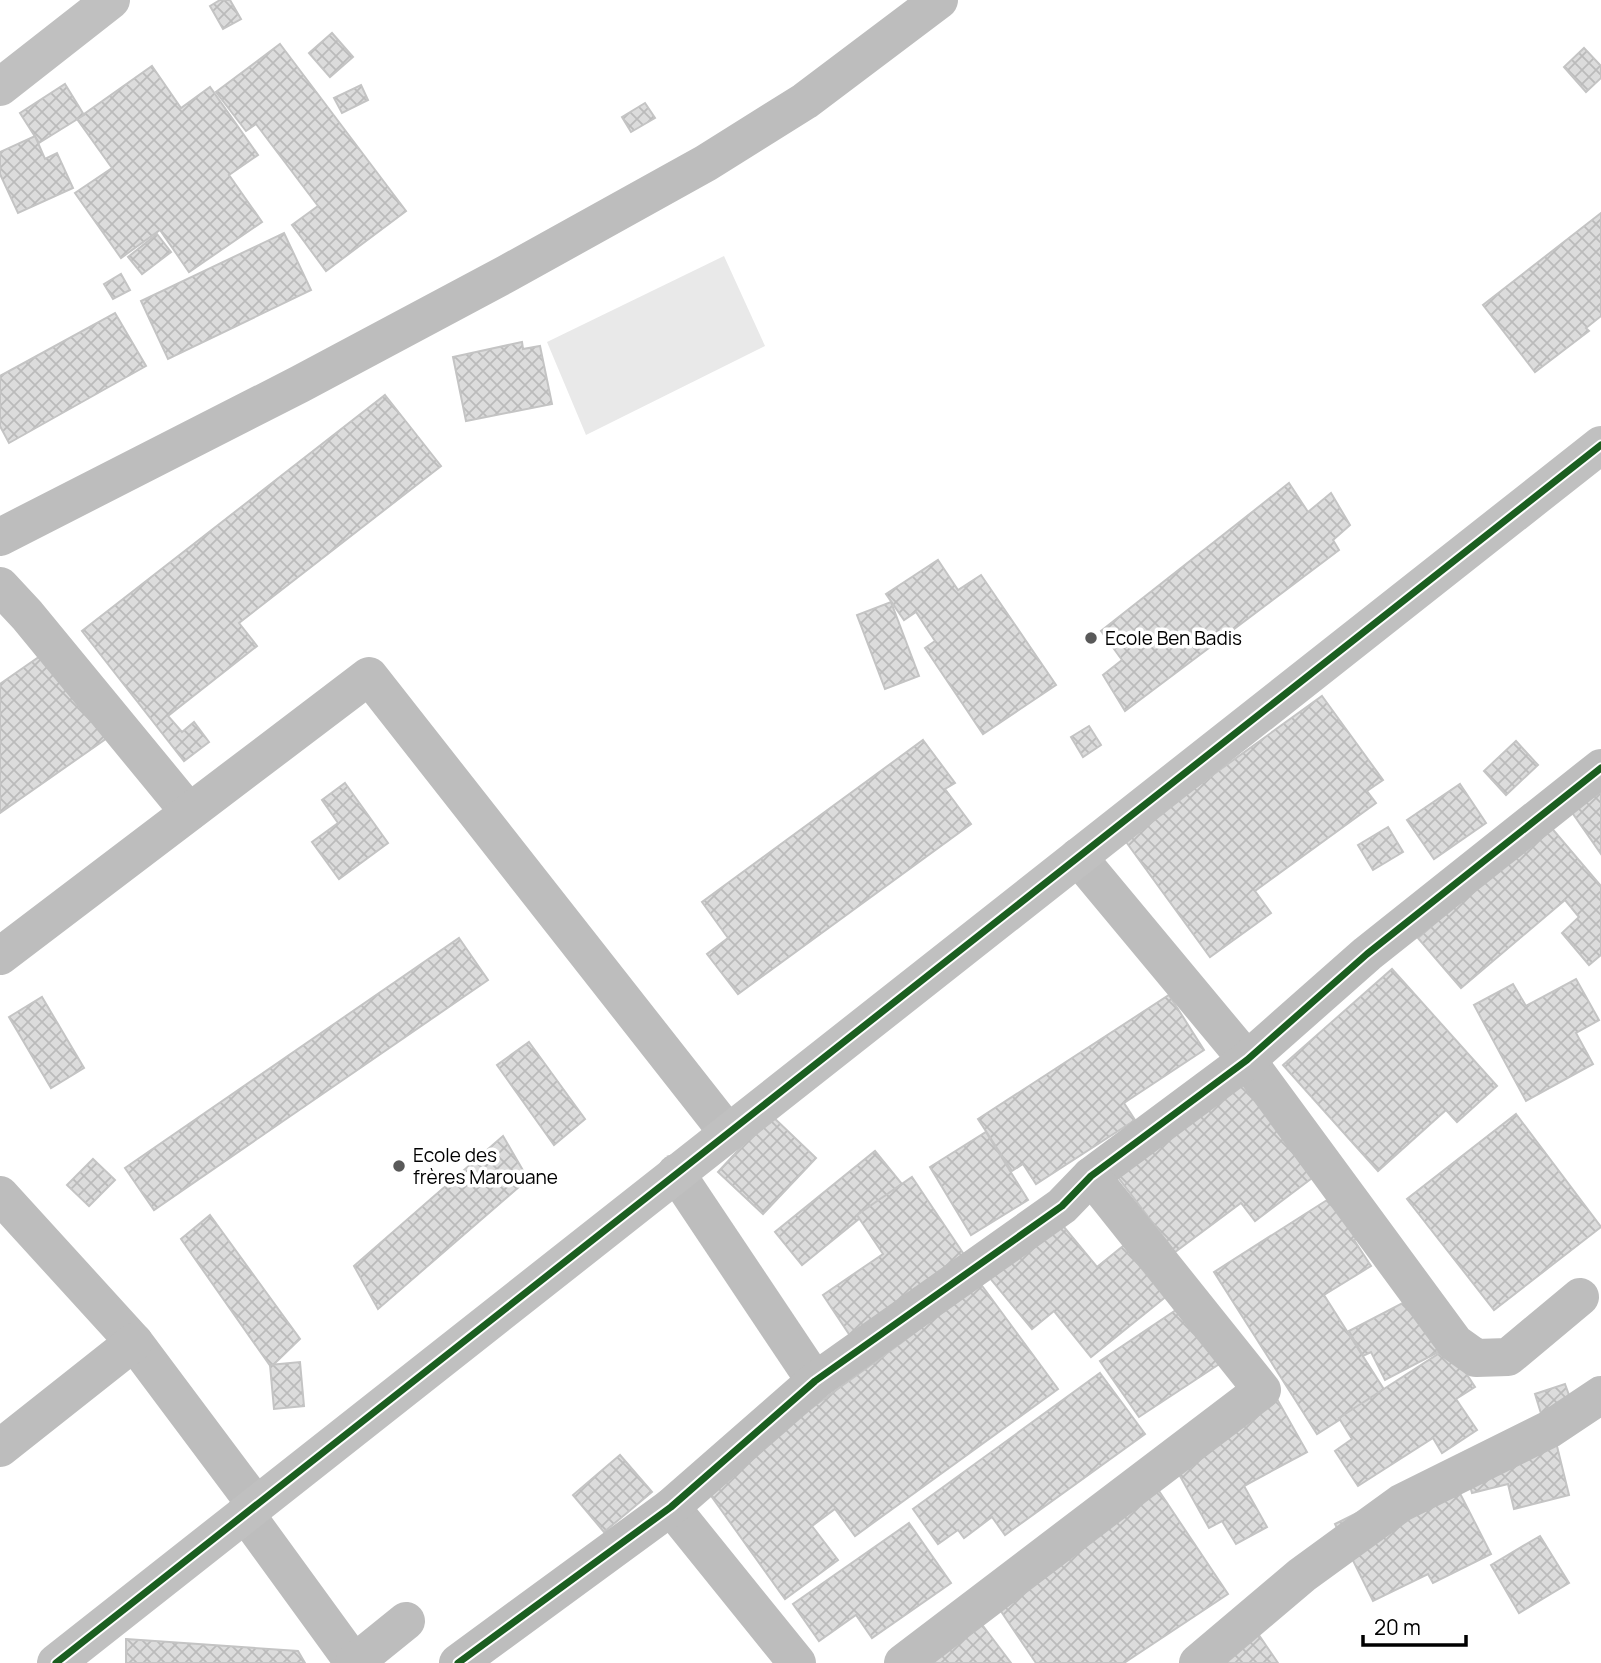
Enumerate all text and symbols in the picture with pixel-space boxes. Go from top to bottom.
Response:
place label: Ecole Ben Badis [1105,625,1242,651]
marker: Ecole Ben Badis [1083,630,1099,646]
place label: Ecole des frères Marouane [413,1142,558,1190]
marker: Ecole des frères Marouane [391,1158,407,1174]
scale bar [1363,1604,1466,1648]
text: 20 m [1374,1613,1421,1641]

